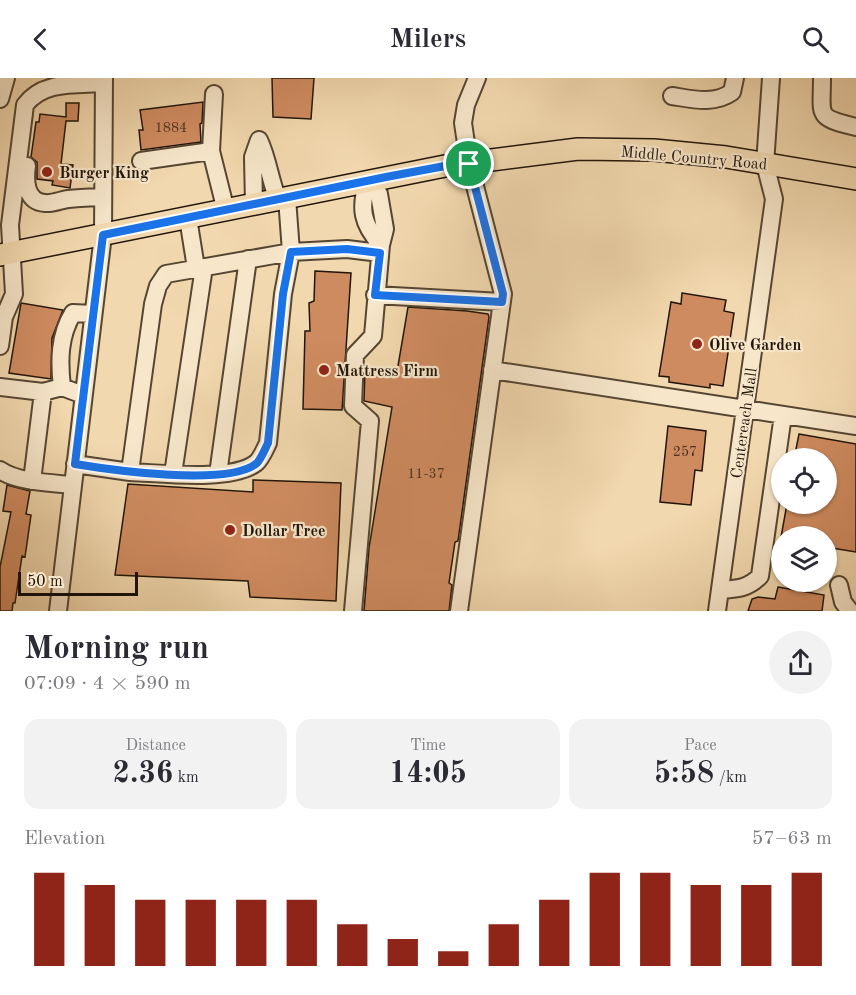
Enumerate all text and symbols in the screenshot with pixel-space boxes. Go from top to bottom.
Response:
icon: back [24,23,57,56]
icon: search [799,23,832,56]
text: Milers [390,26,466,53]
house number: 1884 [155,121,187,135]
pin [443,138,494,189]
street label: Middle Country Road [620,145,768,173]
icon: arrive [452,147,485,180]
marker: Burger King [40,165,54,179]
place label: Burger King [59,166,149,182]
marker: Olive Garden [690,337,704,351]
place label: Olive Garden [709,338,801,354]
marker: Mattress Firm [317,363,331,377]
place label: Mattress Firm [336,364,438,380]
street label: Centereach Mall [729,367,761,480]
house number: 257 [673,445,697,459]
map controls [771,448,837,592]
button: locate [771,448,837,514]
house number: 11-37 [407,467,445,481]
marker: Dollar Tree [223,523,237,537]
place label: Dollar Tree [242,524,326,540]
button: layers [771,526,837,592]
scale bar [18,569,138,596]
text: 50 m [27,574,63,590]
button: share [769,631,832,694]
text: Morning run [24,633,209,666]
text: 07:09 · 4 × 590 m [24,674,191,694]
text: Distance [126,738,186,754]
text: Time [410,738,446,754]
text: Pace [684,738,717,754]
text: 2.36 [113,759,173,789]
text: 14:05 [389,759,467,789]
text: 5:58 [654,759,714,789]
text: km [173,770,199,786]
text: /km [714,770,747,786]
text: Elevation [24,829,105,849]
text: 57–63 m [752,829,832,849]

